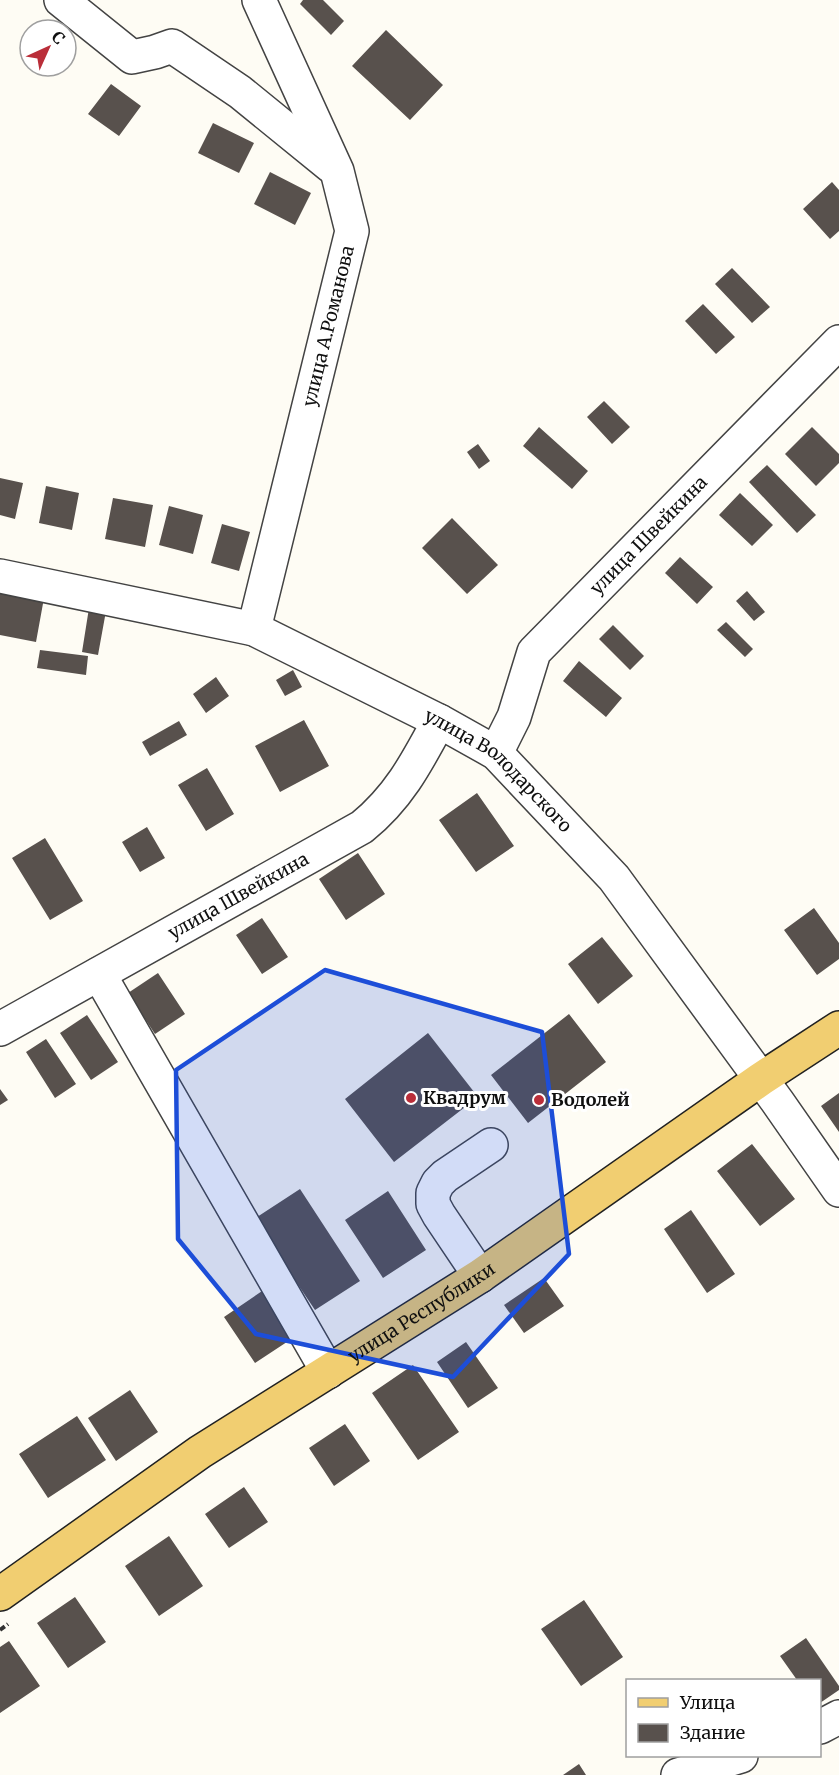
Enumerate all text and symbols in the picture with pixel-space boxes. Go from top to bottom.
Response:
north arrow [18,18,78,78]
text: С [48,27,69,48]
street label: улица А.Романова [297,243,359,409]
street label: улица Швейкина [585,470,712,599]
street label: улица Володарского [421,704,577,837]
street label: улица Швейкина [164,847,313,944]
place label: Квадрум [423,1086,506,1109]
place label: Водолей [551,1088,630,1111]
marker: Квадрум [404,1091,418,1105]
marker: Водолей [532,1093,546,1107]
street label: улица Республики [343,1257,499,1367]
legend [626,1679,821,1757]
text: Улица [679,1691,735,1714]
text: Здание [680,1721,745,1744]

